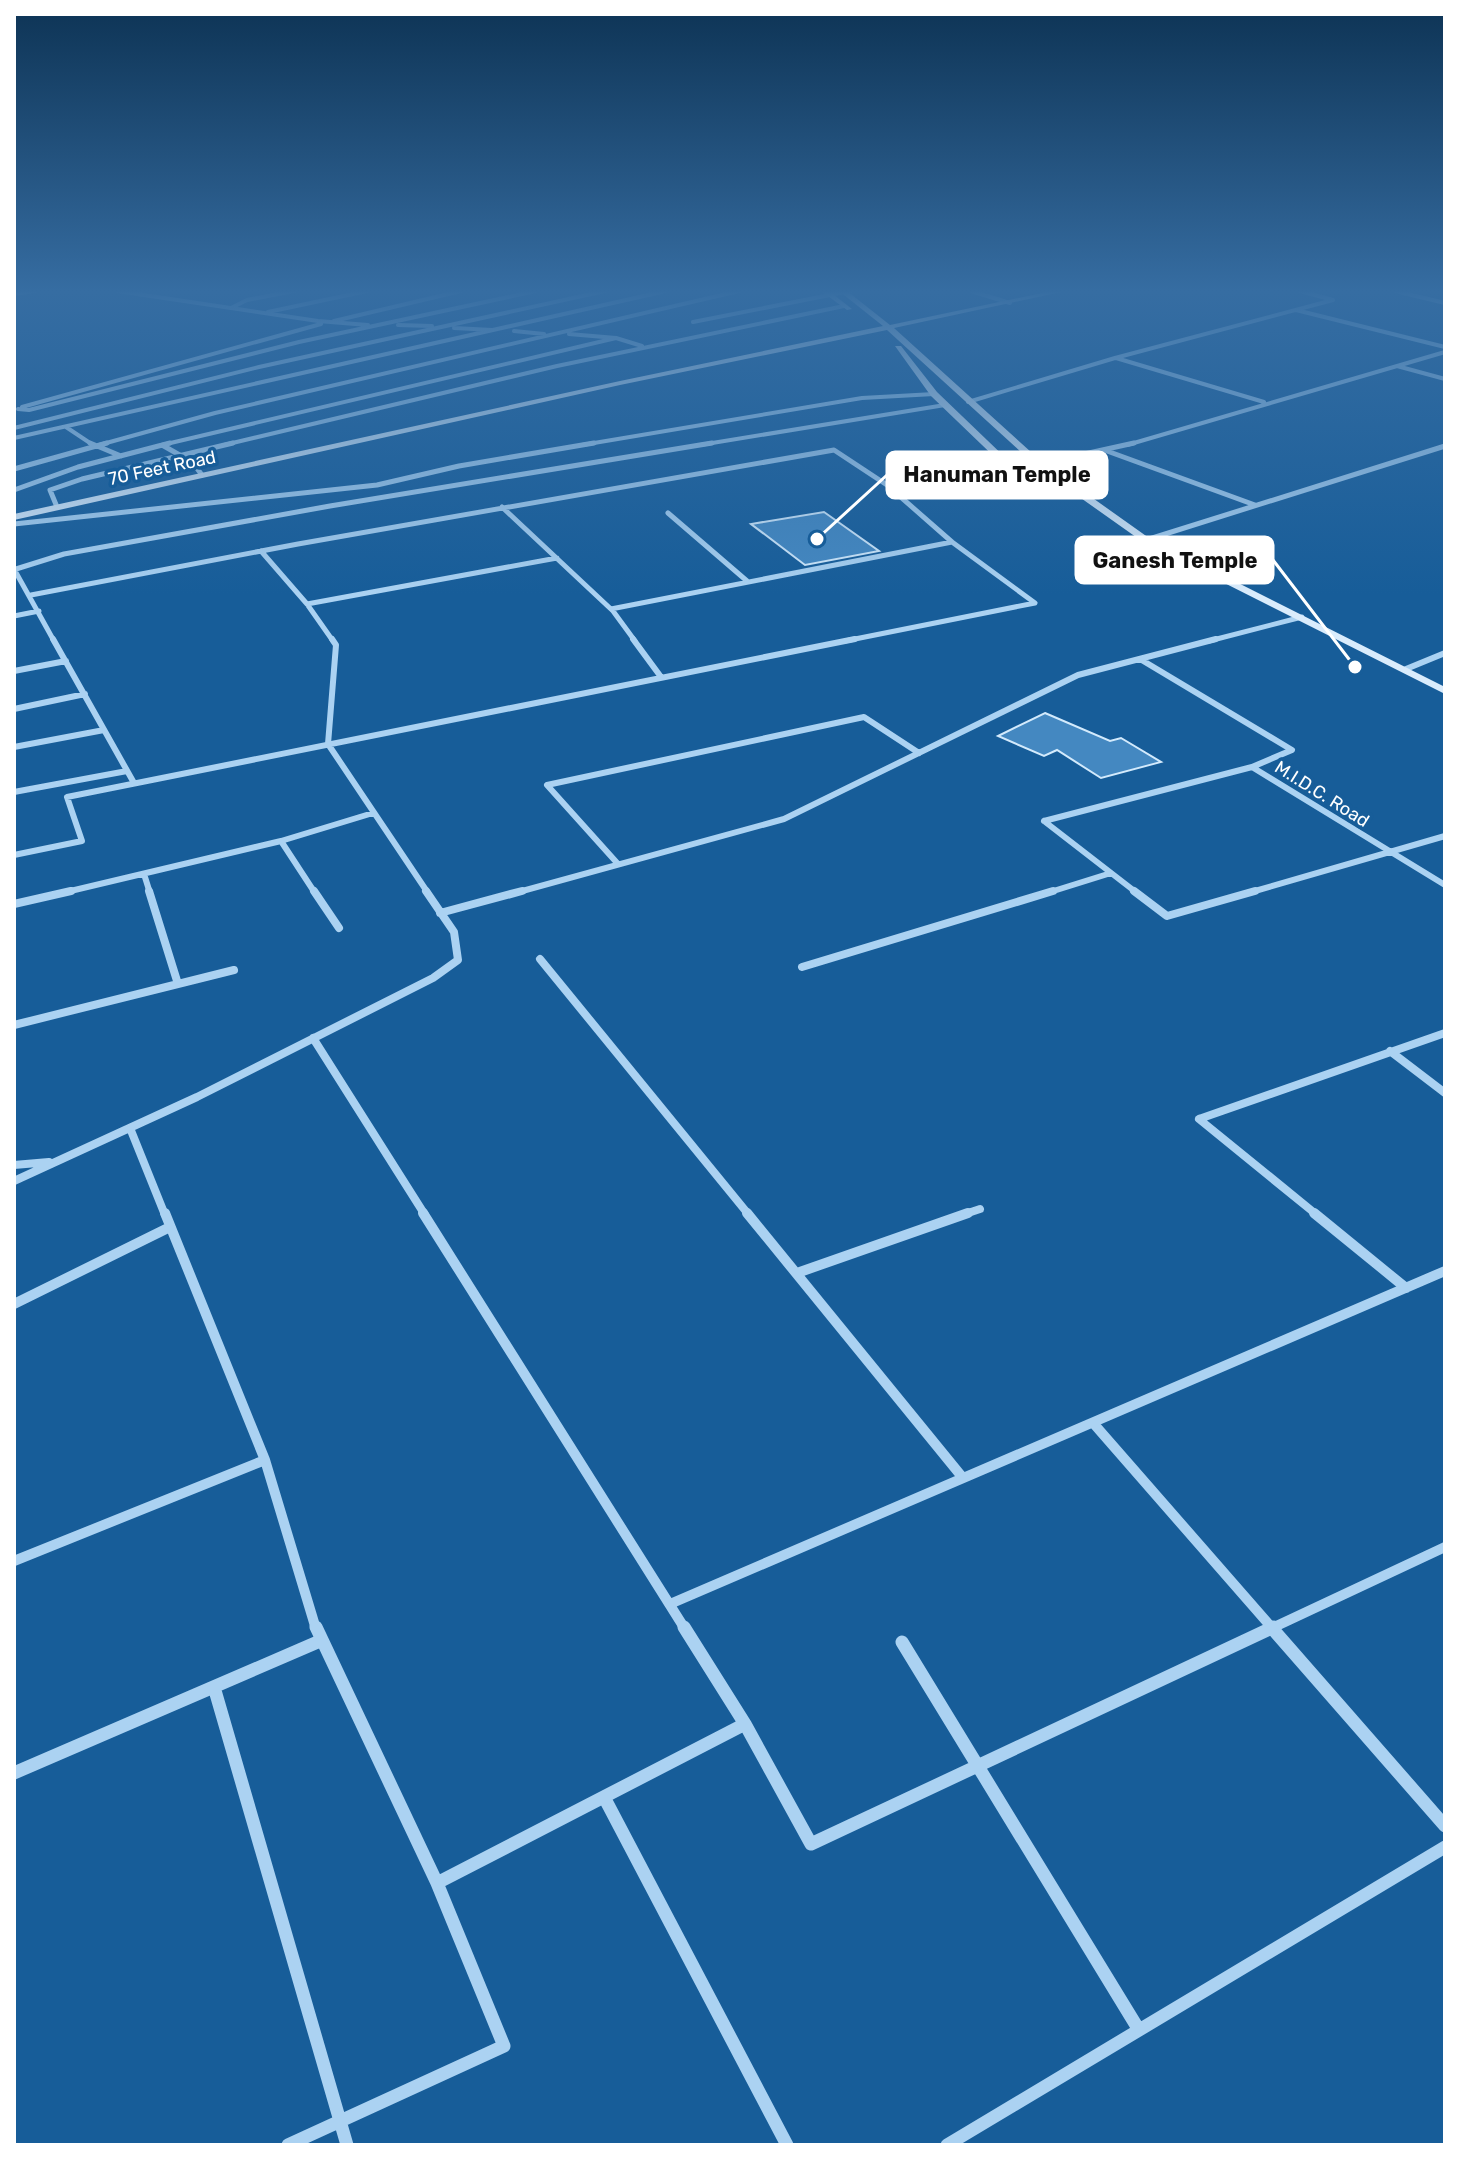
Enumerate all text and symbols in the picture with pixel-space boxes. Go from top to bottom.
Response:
street label: 70 Feet Road [106,446,218,490]
callout: Hanuman Temple [887,452,1107,498]
text: Hanuman Temple [903,461,1091,488]
callout: Ganesh Temple [1076,537,1273,583]
text: Ganesh Temple [1092,547,1258,574]
street label: M.I.D.C. Road [1271,756,1373,832]

